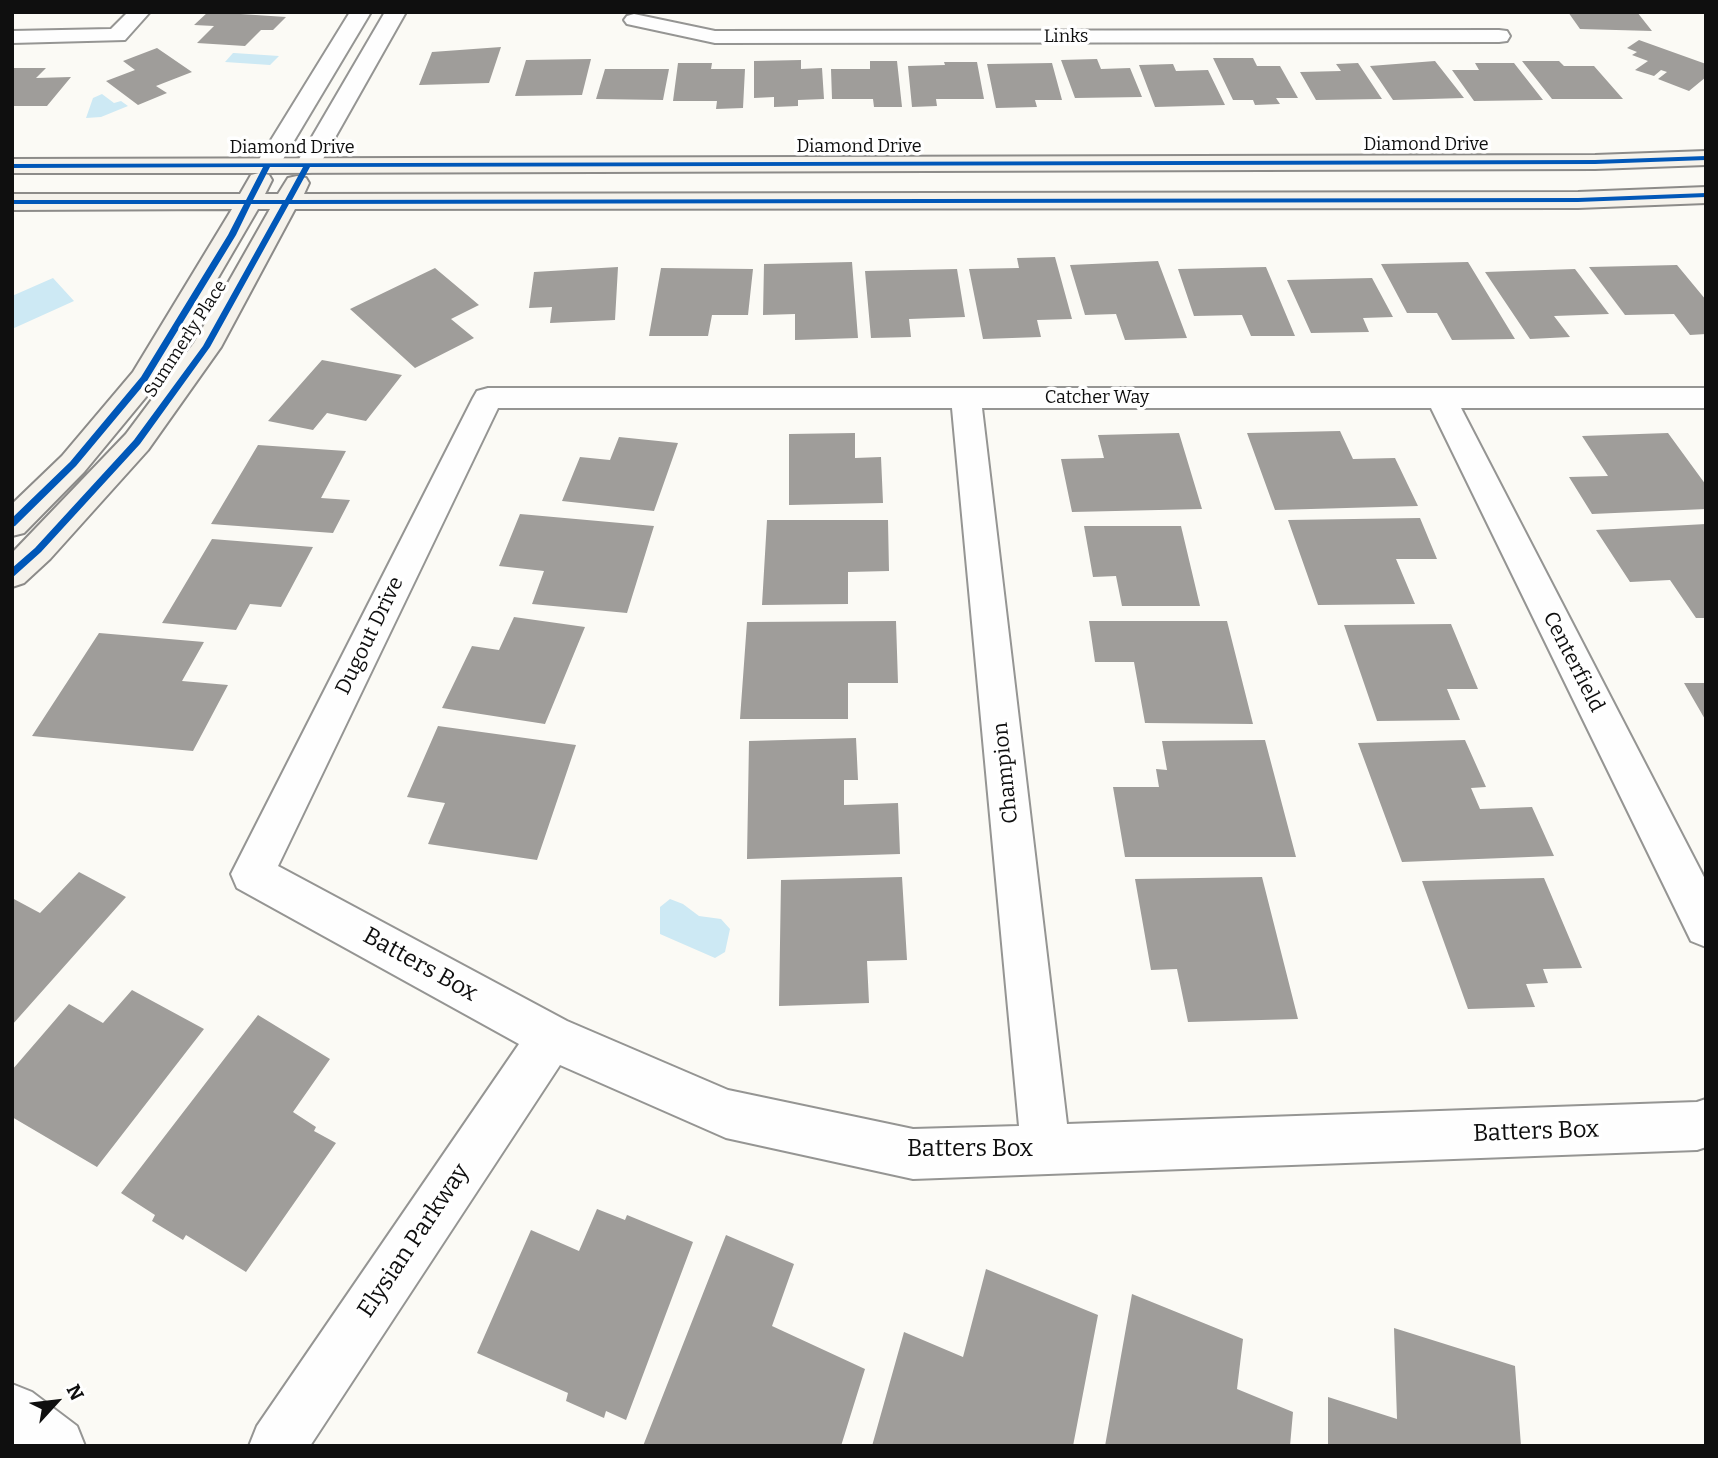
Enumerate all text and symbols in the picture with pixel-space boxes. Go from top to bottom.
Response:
street label: Links [1044,26,1088,48]
street label: Diamond Drive [1363,134,1489,156]
street label: Diamond Drive [796,136,922,158]
street label: Diamond Drive [229,137,355,159]
street label: Summerly Place [140,276,232,402]
street label: Catcher Way [1045,387,1149,409]
street label: Dugout Drive [331,573,409,699]
street label: Centerfield [1537,608,1609,716]
street label: Champion [988,721,1024,825]
street label: Batters Box [358,922,482,1008]
street label: Batters Box [1472,1115,1600,1149]
street label: Batters Box [907,1135,1033,1163]
street label: Elysian Parkway [352,1159,476,1323]
north arrow [21,1367,91,1437]
text: N [62,1380,89,1404]

